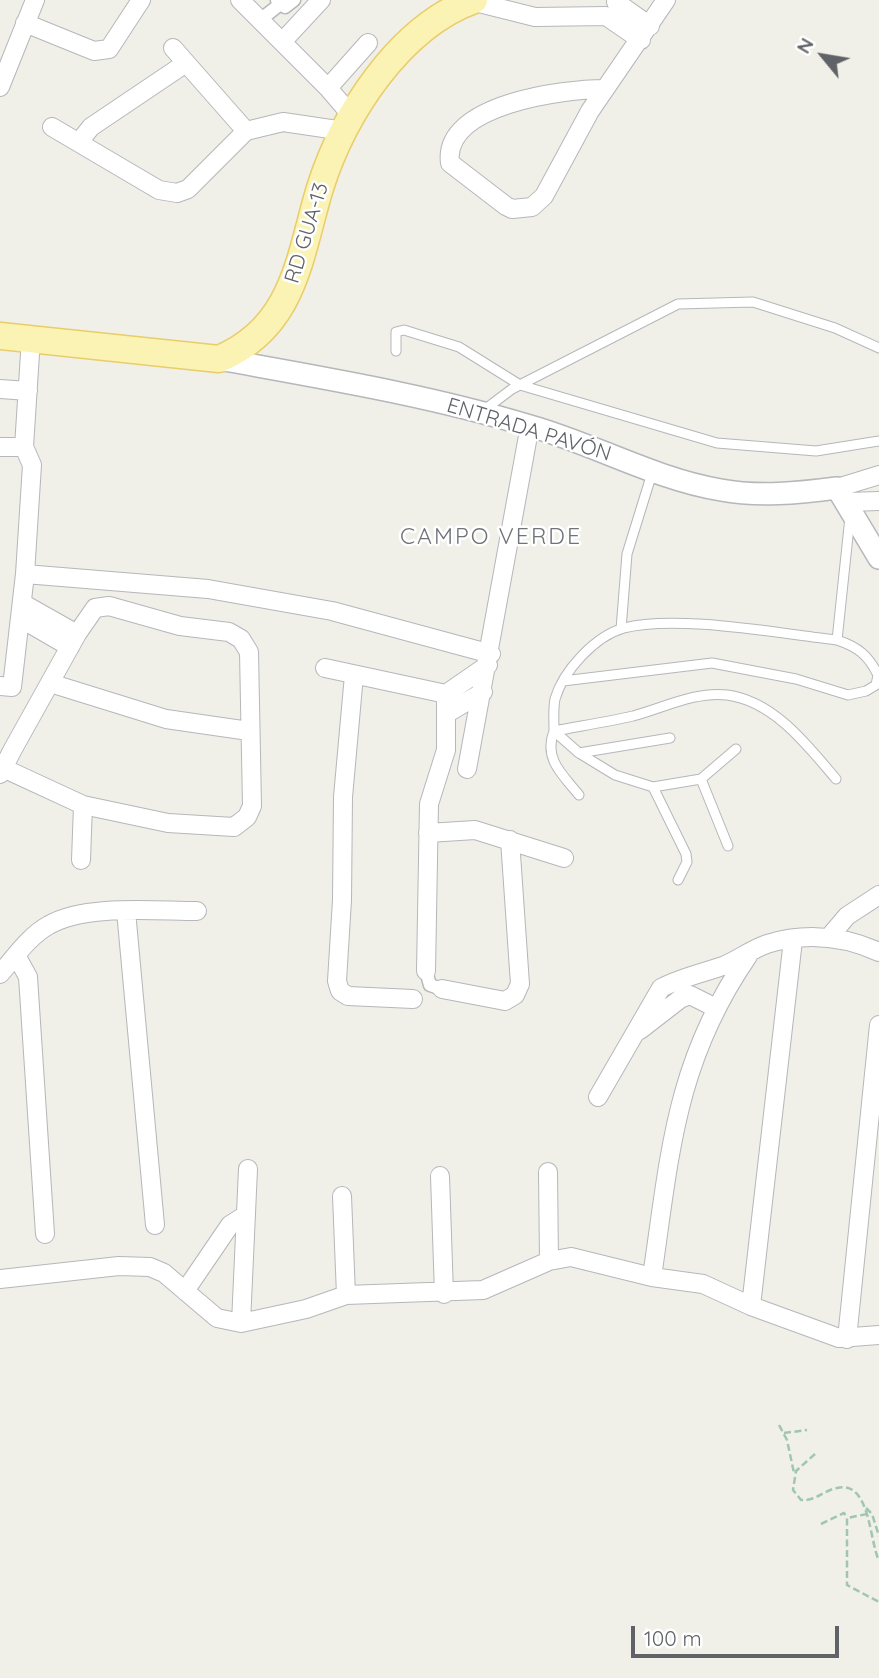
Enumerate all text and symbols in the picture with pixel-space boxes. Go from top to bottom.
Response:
north arrow [788,21,858,91]
text: N [791,33,819,58]
street label: RD GUA-13 [280,180,334,286]
street label: ENTRADA PAVÓN [444,393,614,467]
district label: CAMPO VERDE [401,523,581,551]
scale bar [634,1612,842,1656]
text: 100 m [644,1625,702,1651]

